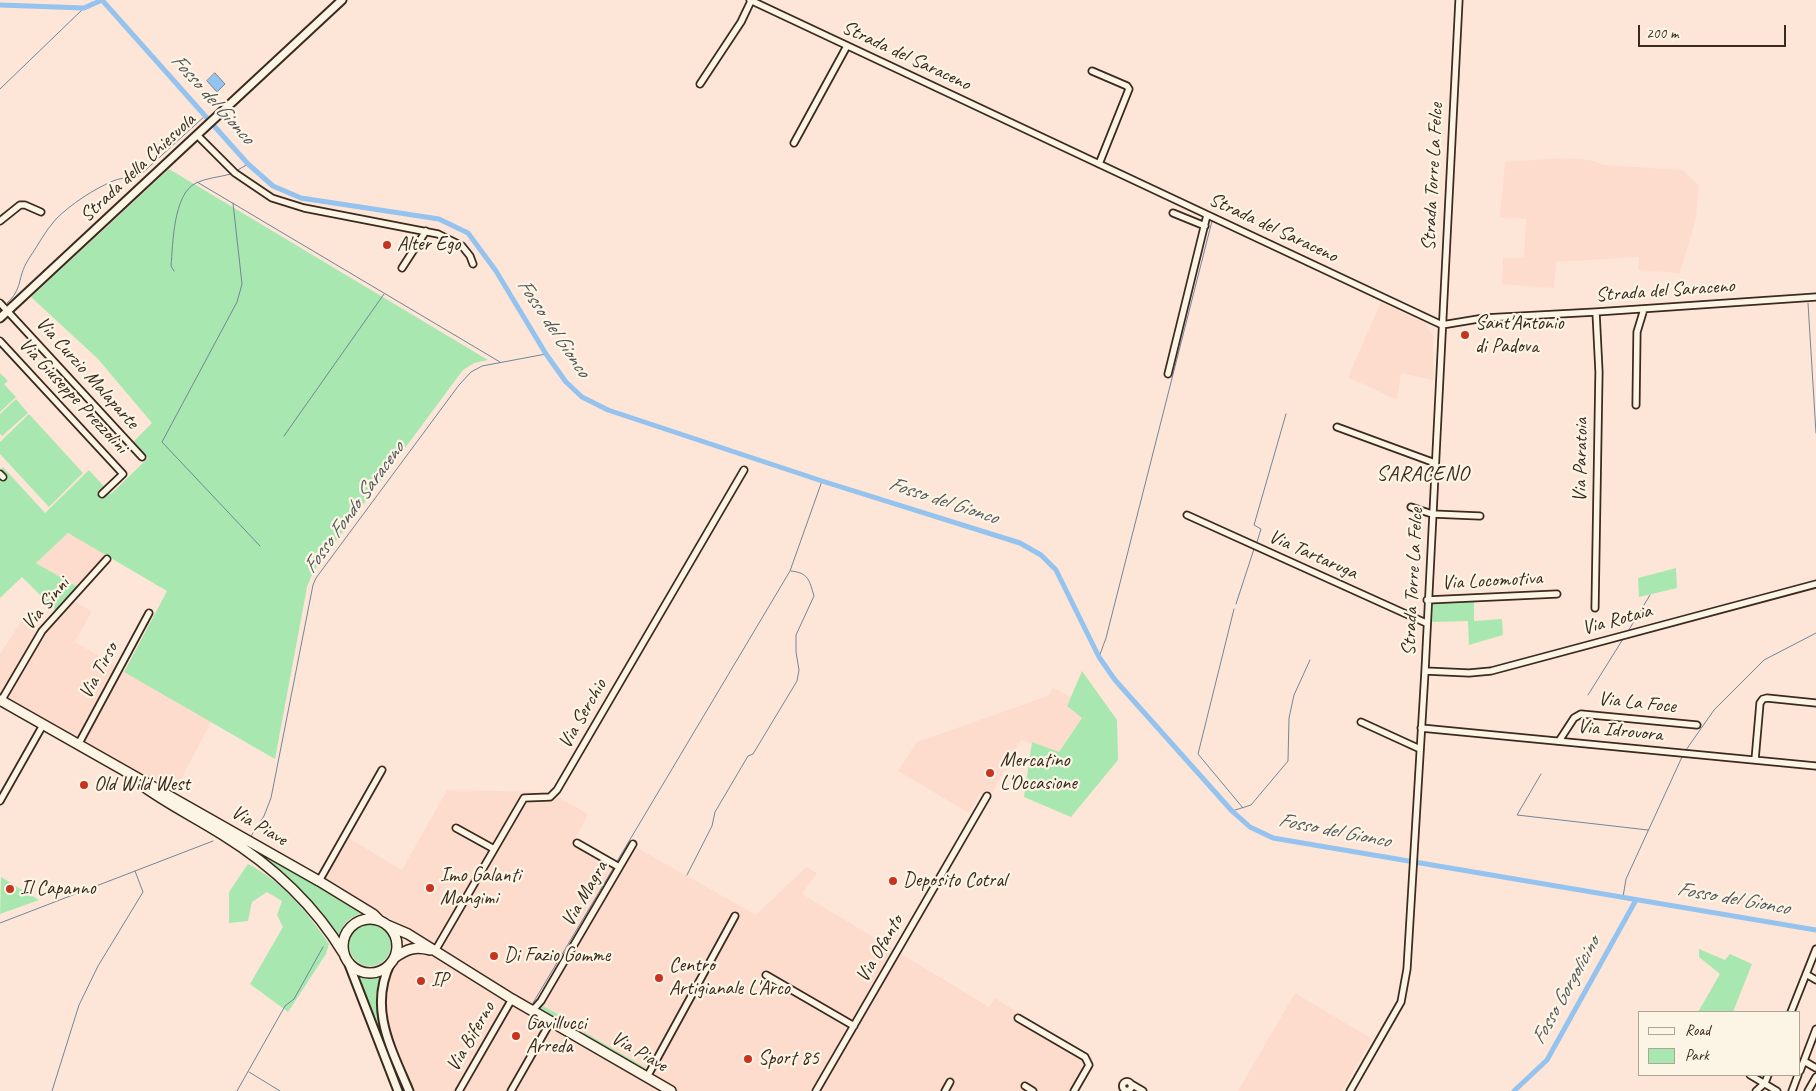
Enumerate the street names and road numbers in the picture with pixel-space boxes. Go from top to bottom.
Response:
street label: Strada del Saraceno [838,16,974,96]
street label: Strada Torre La Felce [1417,102,1449,252]
street label: Strada della Chiesuola [75,108,201,228]
street label: Strada del Saraceno [1205,188,1341,268]
street label: Strada del Saraceno [1595,274,1735,308]
street label: Via Curzio Malaparte [30,312,144,434]
street label: Via Giuseppe Prezzolini [13,333,133,459]
street label: Via Paratoia [1568,418,1594,502]
street label: Strada Torre La Felce [1397,507,1429,657]
street label: Via Tartaruga [1265,525,1361,585]
street label: Via Locomotiva [1441,566,1543,596]
street label: Via Sinni [17,573,75,635]
street label: Via Rotaia [1580,599,1654,641]
street label: Via Tirso [74,639,124,703]
street label: Via Serchio [554,675,612,753]
street label: Via La Foce [1597,687,1677,719]
street label: Via Idrovora [1576,715,1664,747]
street label: Via Piave [227,800,291,852]
street label: Via Magra [557,857,613,931]
street label: Via Ofanto [851,911,909,987]
street label: Via Biferno [441,998,501,1076]
street label: Via Piave [607,1026,671,1078]

